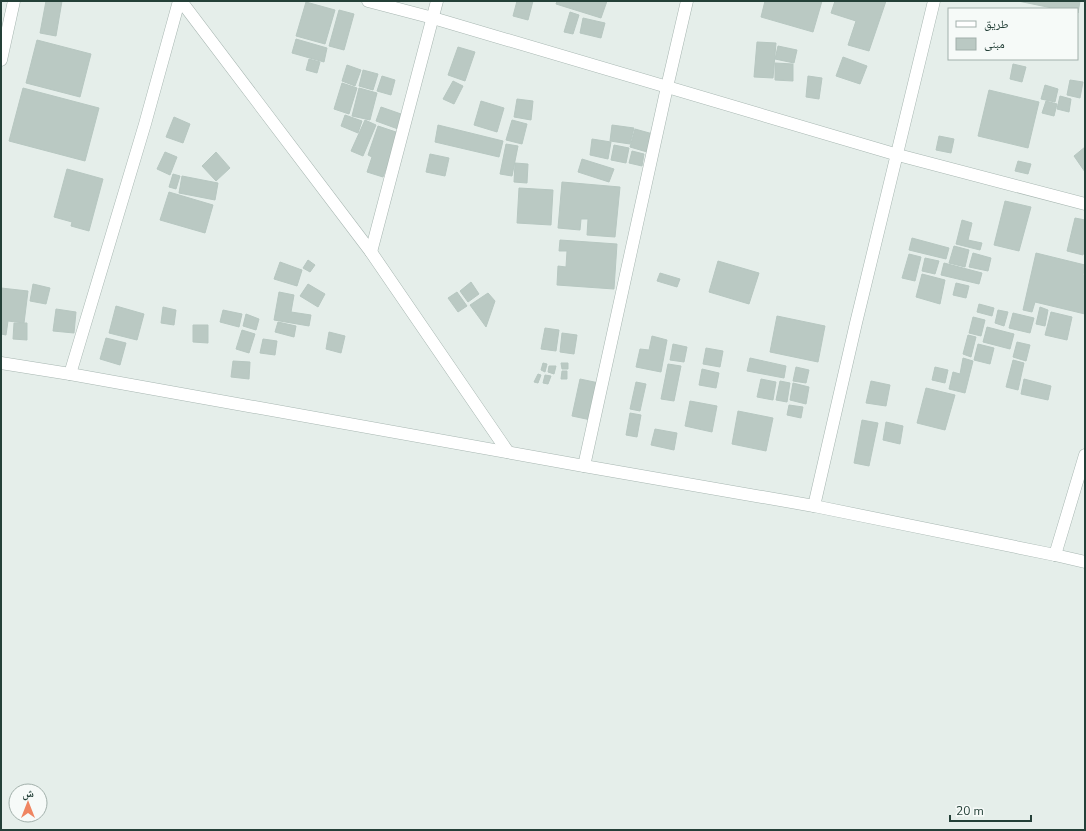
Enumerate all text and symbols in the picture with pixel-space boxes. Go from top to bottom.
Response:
legend [948,8,1078,60]
text: طريق [984,16,1009,32]
text: مبنى [984,36,1005,52]
north arrow [8,783,48,823]
text: ش [22,786,34,801]
scale bar [950,797,1031,823]
text: 20 m [956,803,984,819]

